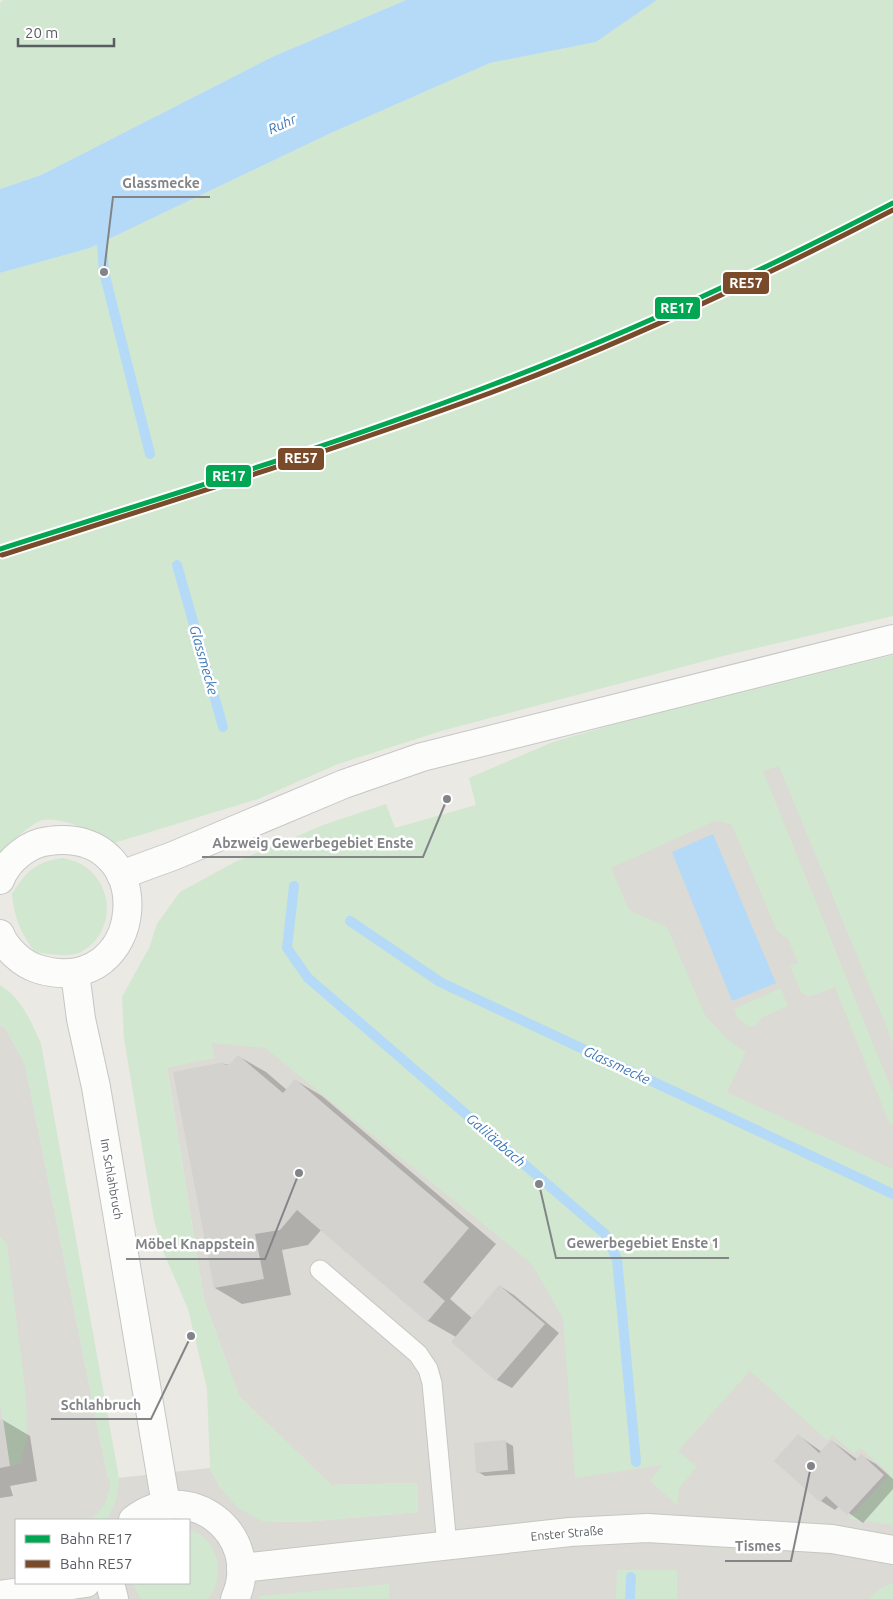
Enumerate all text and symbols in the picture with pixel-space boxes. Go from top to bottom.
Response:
scale bar [18,15,114,47]
text: 20 m [25,24,58,41]
water label: Ruhr [265,110,299,137]
callout: Glassmecke [113,168,210,197]
text: Glassmecke [122,175,200,191]
line badge: RE57 [722,271,770,295]
text: RE57 [729,275,763,291]
line badge: RE17 [654,296,701,320]
text: RE17 [660,300,694,316]
line badge: RE57 [277,447,325,471]
text: RE57 [284,450,318,466]
line badge: RE17 [205,464,252,488]
text: RE17 [212,468,246,484]
water label: Glassmecke [186,623,222,697]
callout: Abzweig Gewerbegebiet Enste [202,828,423,857]
text: Abzweig Gewerbegebiet Enste [212,835,414,851]
water label: Glassmecke [581,1043,653,1087]
water label: Galiläabach [463,1110,529,1170]
street label: Im Schlahbruch [98,1138,126,1220]
callout: Gewerbegebiet Enste 1 [556,1229,729,1258]
callout: Möbel Knappstein [126,1230,265,1259]
text: Gewerbegebiet Enste 1 [566,1235,720,1251]
text: Möbel Knappstein [135,1236,255,1252]
callout: Schlahbruch [51,1390,151,1419]
text: Schlahbruch [61,1397,141,1413]
legend [15,1519,190,1584]
street label: Enster Straße [530,1523,604,1543]
text: Bahn RE17 [60,1530,133,1547]
callout: Tismes [725,1532,791,1561]
text: Tismes [735,1538,781,1554]
text: Bahn RE57 [60,1555,133,1572]

